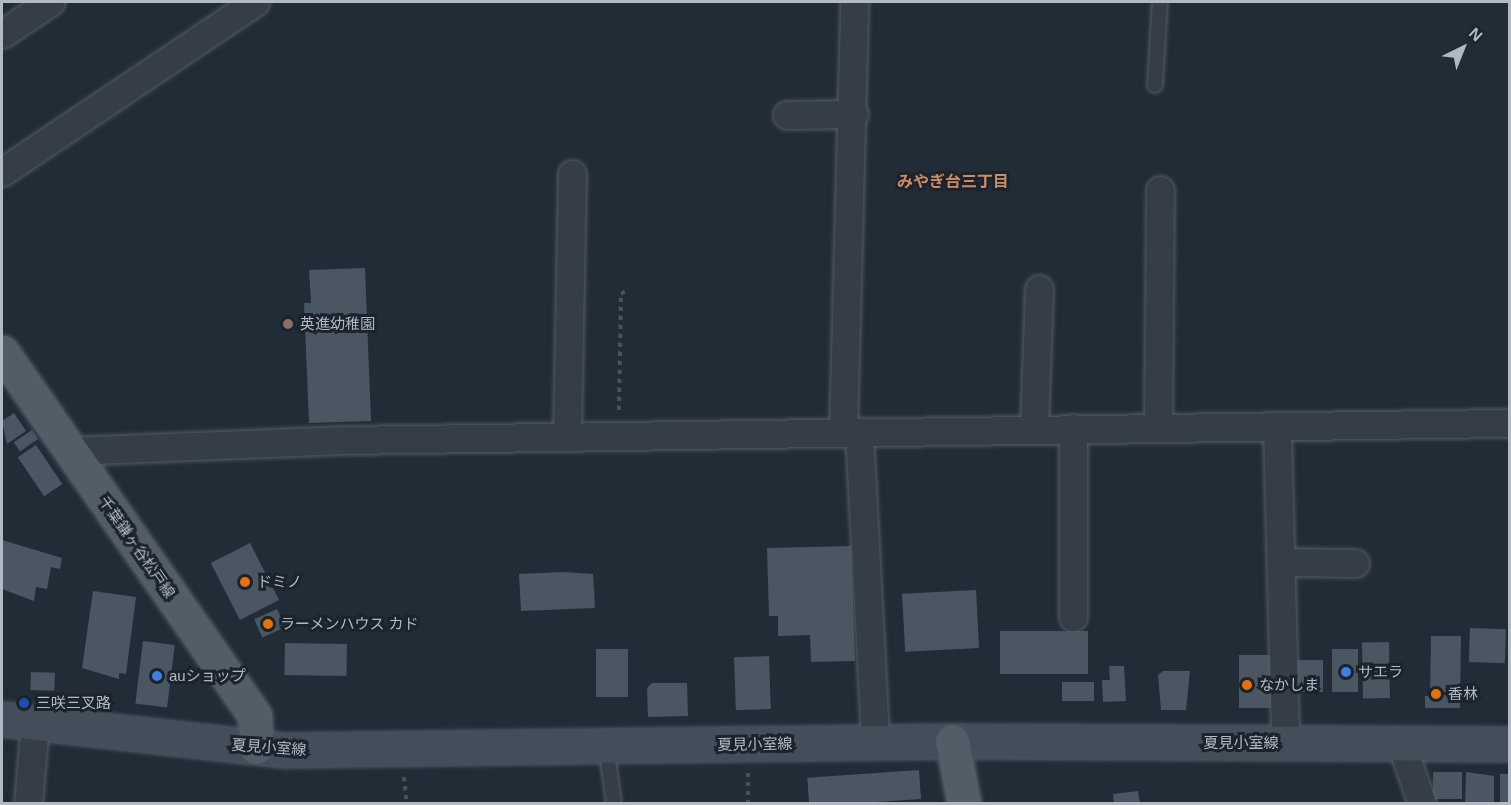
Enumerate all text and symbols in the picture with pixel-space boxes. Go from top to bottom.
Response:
north arrow [1433,18,1493,78]
text: N [1466,24,1486,45]
district label: みやぎ台三丁目 [897,172,1009,192]
place label: 英進幼稚園 [300,315,375,333]
marker: 英進幼稚園 [281,317,295,331]
street label: 千葉鎌ヶ谷松戸線 [95,493,179,601]
place label: ドミノ [257,573,302,591]
marker: ドミノ [238,575,252,589]
place label: ラーメンハウス カド [280,615,419,633]
marker: ラーメンハウス カド [261,617,275,631]
place label: サエラ [1358,663,1403,681]
marker: サエラ [1339,665,1353,679]
place label: auショップ [169,667,246,685]
marker: auショップ [150,669,164,683]
place label: なかしま [1259,676,1319,694]
marker: なかしま [1240,678,1254,692]
place label: 香林 [1448,685,1478,703]
marker: 香林 [1429,687,1443,701]
place label: 三咲三叉路 [36,694,111,712]
marker: 三咲三叉路 [17,696,31,710]
street label: 夏見小室線 [717,734,793,754]
street label: 夏見小室線 [1204,734,1278,752]
street label: 夏見小室線 [231,735,307,759]

